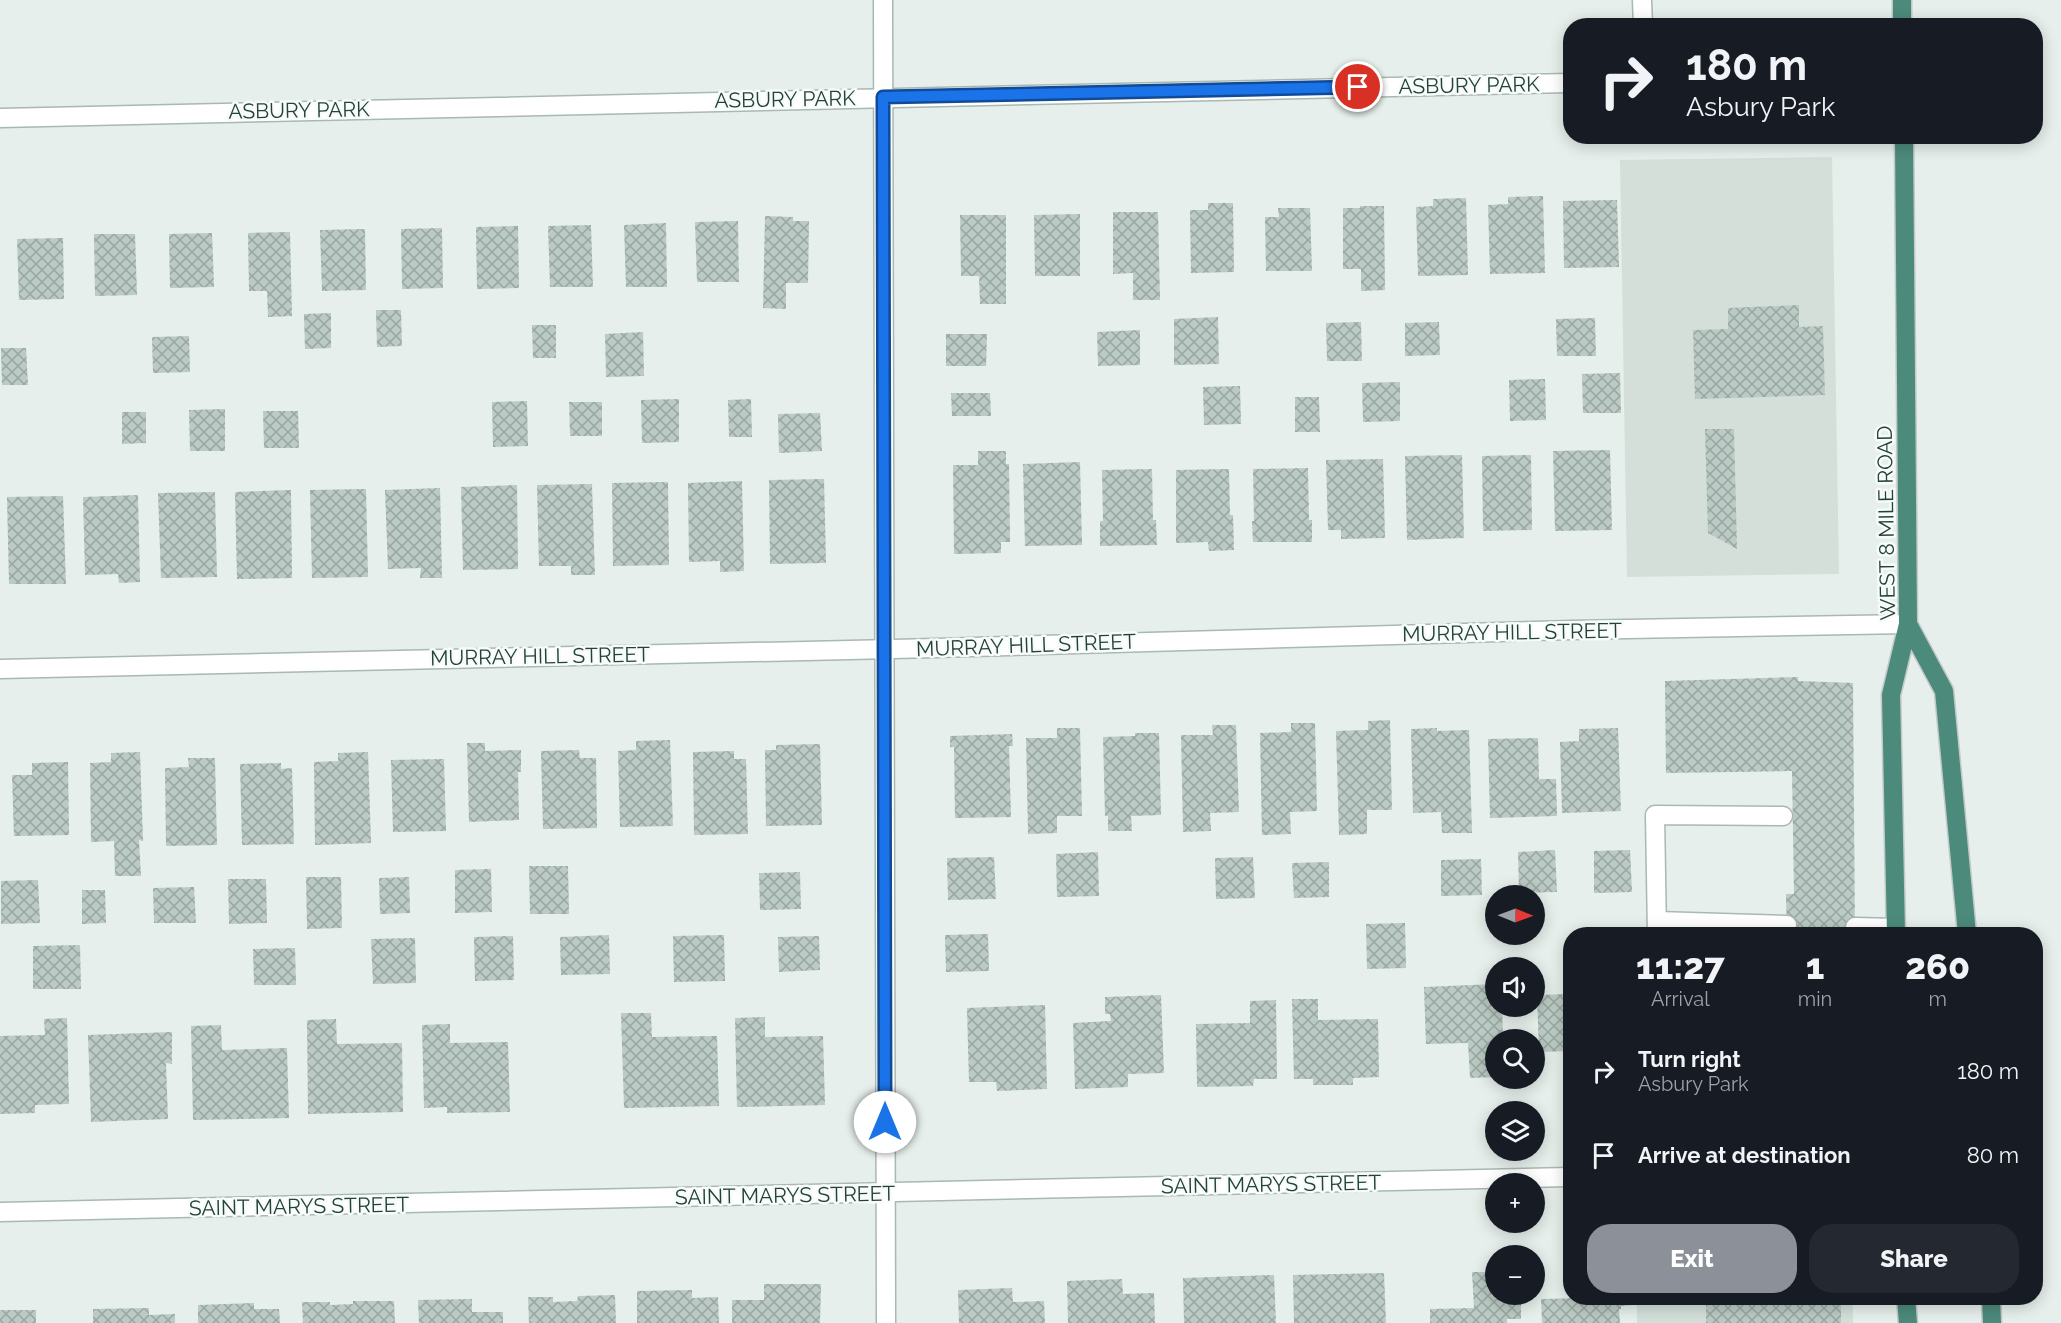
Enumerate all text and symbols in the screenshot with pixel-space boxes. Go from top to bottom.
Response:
text: 180 m [1686,41,1807,90]
icon: right [1587,42,1665,120]
pin [1332,61,1383,112]
icon: arrive [1341,70,1374,103]
street label: ASBURY PARK [1398,71,1540,99]
street label: ASBURY PARK [714,85,856,113]
text: Asbury Park [1686,91,1835,122]
street label: ASBURY PARK [228,96,370,124]
street label: WEST 8 MILE ROAD [1872,425,1900,621]
street label: MURRAY HILL STREET [1402,618,1622,646]
street label: MURRAY HILL STREET [916,629,1137,661]
street label: MURRAY HILL STREET [430,642,650,670]
north arrow [1485,885,1545,945]
map controls [1485,885,1545,1305]
text: 11:27 [1636,945,1725,987]
text: 1 [1806,945,1824,987]
text: 260 [1905,945,1970,987]
button: sound [1485,957,1545,1017]
text: Arrival [1651,987,1710,1011]
text: min [1798,987,1832,1011]
text: m [1928,987,1947,1011]
button: search [1485,1029,1545,1089]
text: Turn right [1638,1046,1741,1072]
icon: right [1587,1055,1620,1088]
text: 180 m [1957,1058,2019,1084]
text: Asbury Park [1638,1072,1749,1096]
position arrow [853,1090,917,1154]
button: layers [1485,1101,1545,1161]
icon: arrive [1587,1139,1620,1172]
text: Arrive at destination [1638,1142,1851,1168]
text: 80 m [1967,1142,2019,1168]
street label: SAINT MARYS STREET [1161,1170,1382,1198]
button: + [1485,1173,1545,1233]
street label: SAINT MARYS STREET [675,1181,896,1209]
street label: SAINT MARYS STREET [189,1192,410,1220]
button: Exit [1587,1224,1797,1293]
button: Share [1809,1224,2019,1293]
button: − [1485,1245,1545,1305]

